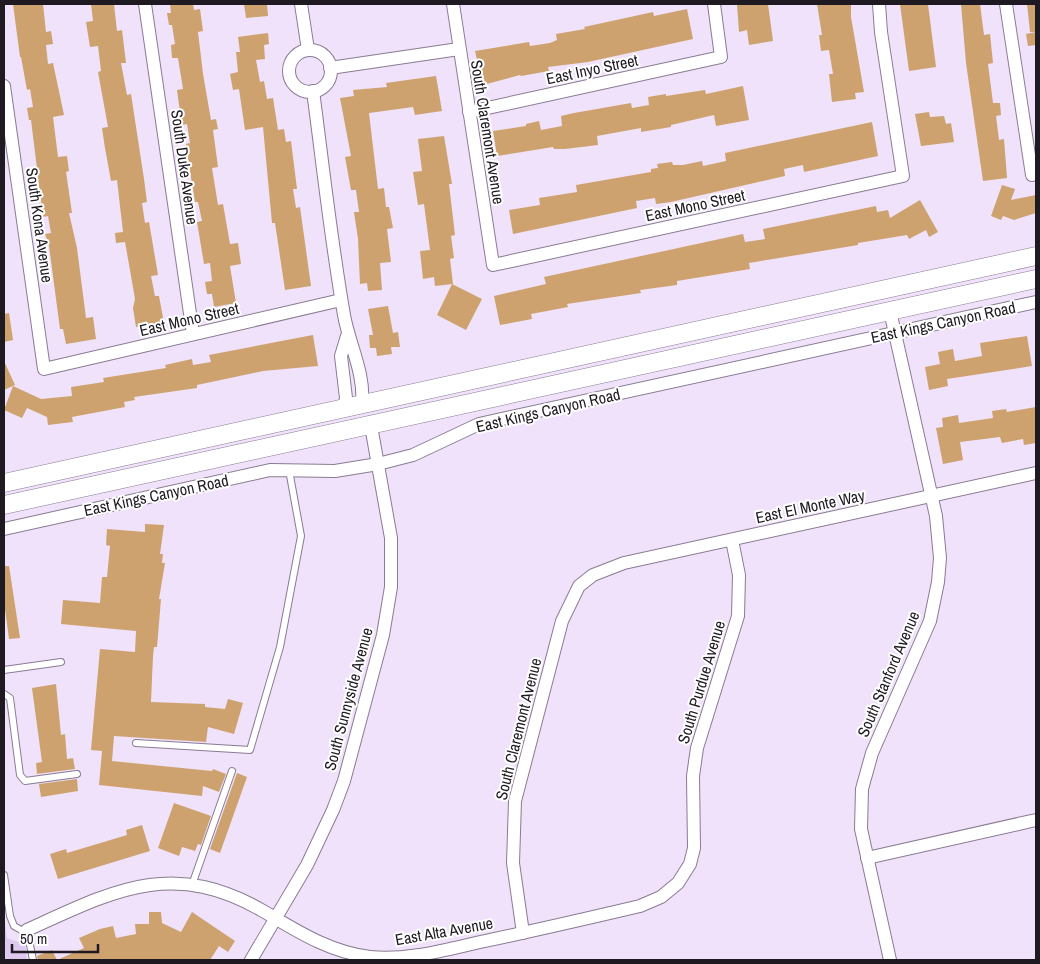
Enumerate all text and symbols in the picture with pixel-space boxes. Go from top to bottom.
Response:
street label: East Inyo Street [544,48,640,89]
street label: South Claremont Avenue [466,58,510,206]
street label: South Duke Avenue [166,108,204,226]
street label: South Kona Avenue [21,166,59,284]
street label: East Mono Street [643,184,747,226]
street label: East Kings Canyon Road [869,296,1017,348]
street label: East Mono Street [137,297,241,341]
street label: East Kings Canyon Road [474,383,622,437]
street label: East Kings Canyon Road [82,469,230,521]
street label: East El Monte Way [753,484,867,528]
street label: South Stanford Avenue [852,608,924,740]
street label: South Purdue Avenue [672,618,730,746]
street label: South Sunnyside Avenue [318,625,378,773]
street label: South Claremont Avenue [490,656,546,802]
street label: East Alta Avenue [393,912,495,950]
scale bar [12,922,99,954]
text: 50 m [20,928,47,949]

